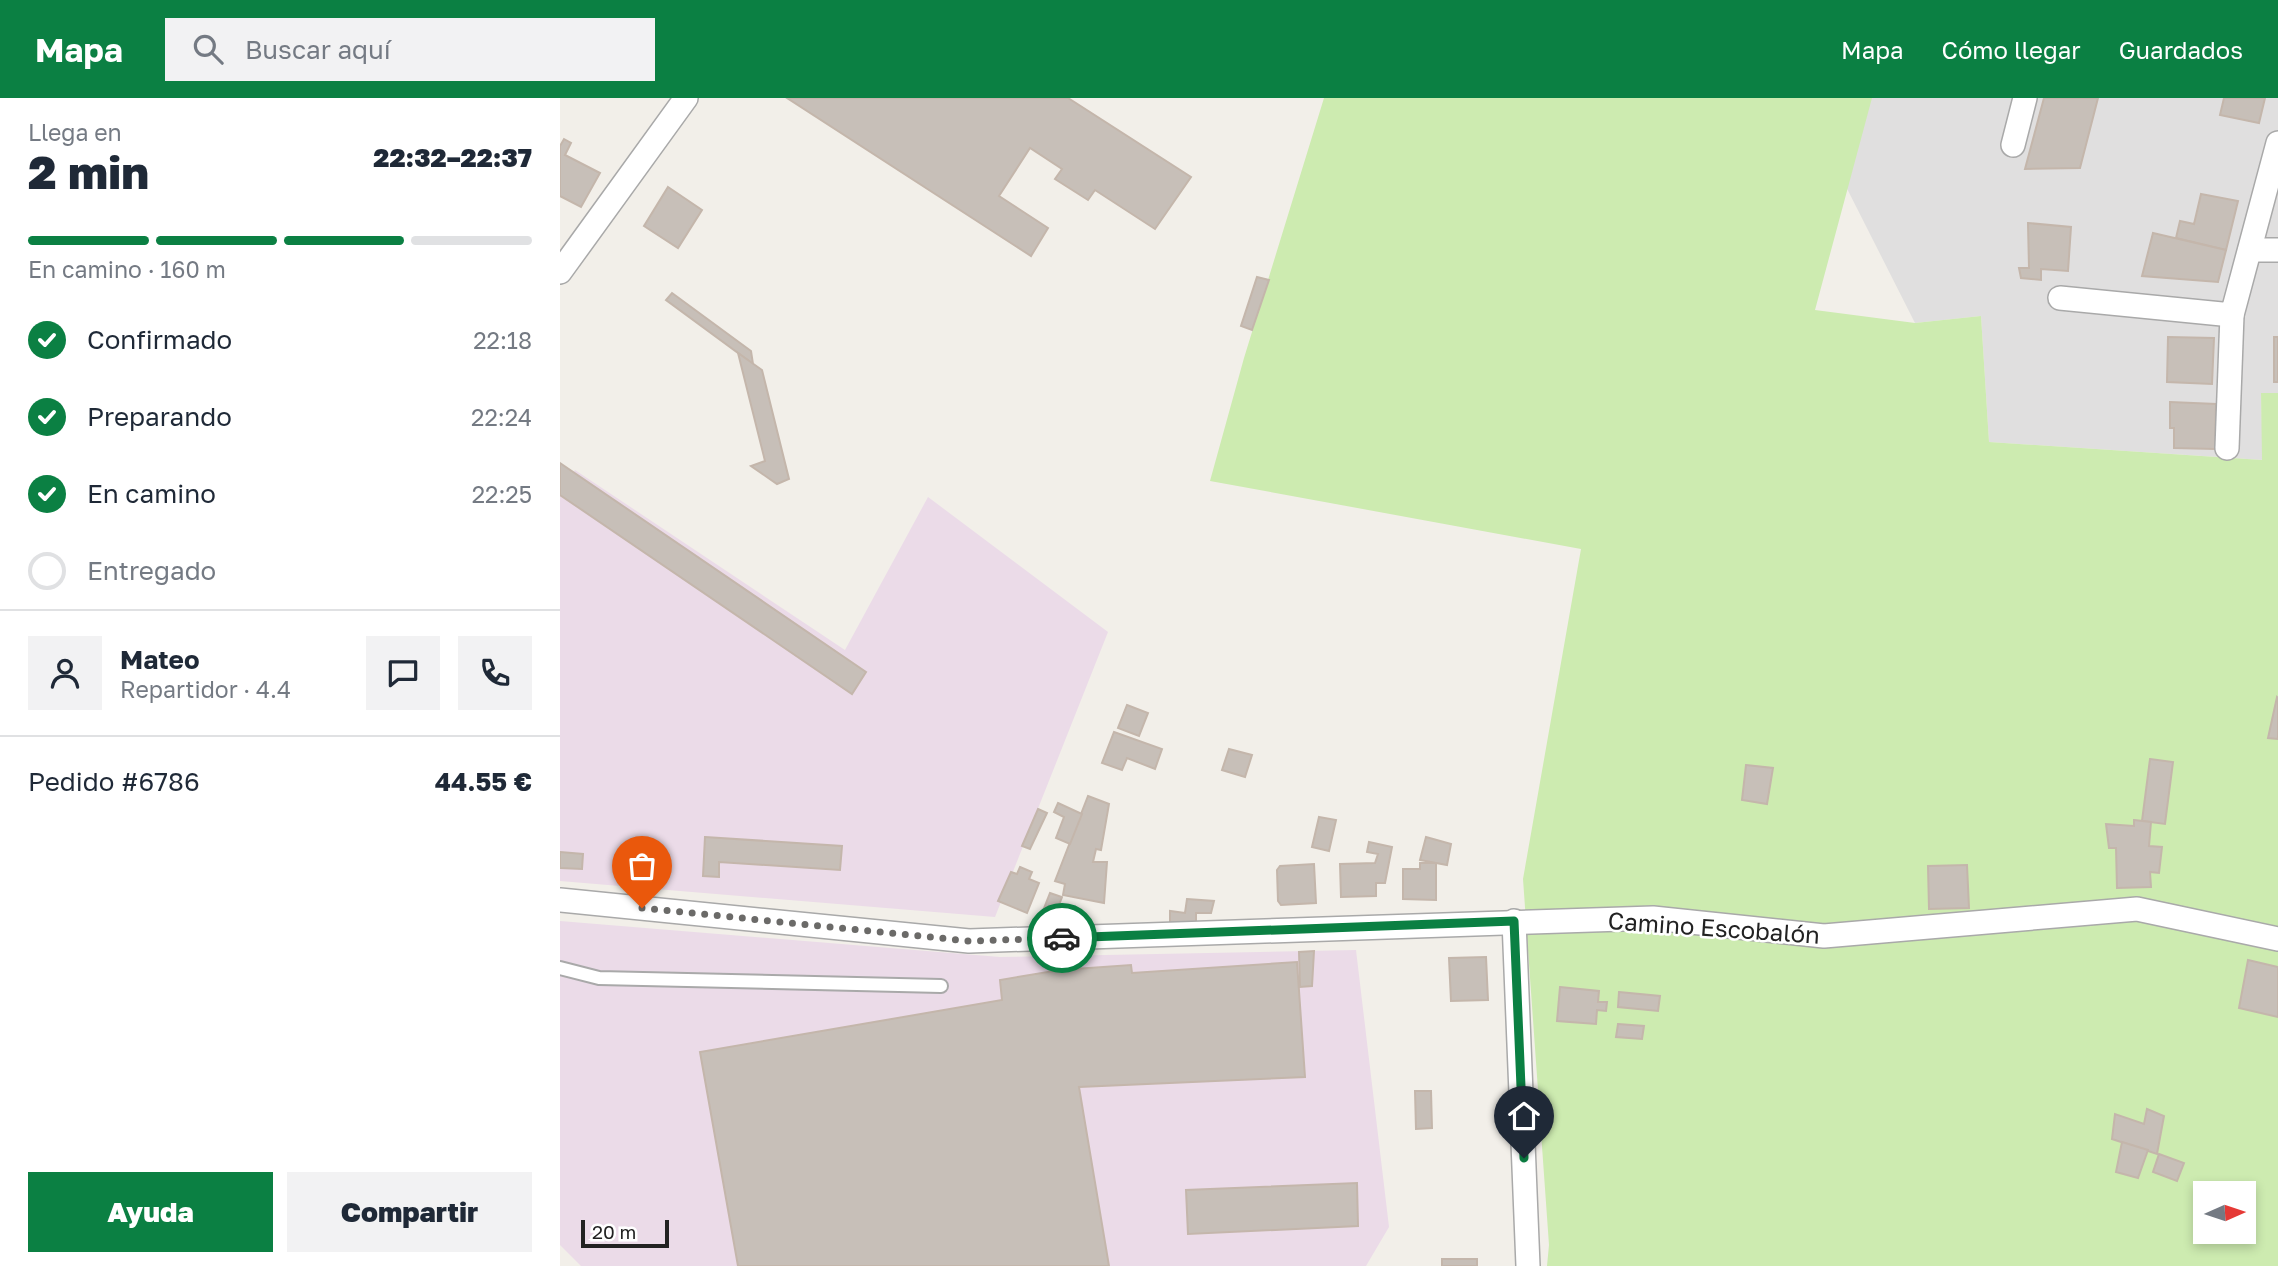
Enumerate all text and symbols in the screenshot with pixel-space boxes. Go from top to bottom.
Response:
search box [165,18,655,81]
text: Mapa [35,30,123,69]
icon: search [189,30,227,68]
text: Buscar aquí [245,34,391,65]
text: Mapa [1841,35,1904,64]
text: Cómo llegar [1942,35,2081,64]
text: Guardados [2119,35,2243,64]
text: Llega en [28,118,122,146]
text: 22:32–22:37 [373,142,532,173]
text: 2 min [28,144,149,199]
text: En camino · 160 m [28,255,226,283]
icon: check [28,321,66,359]
text: Confirmado [87,324,232,355]
text: 22:18 [473,326,532,354]
icon: check [28,398,66,436]
text: Preparando [87,401,232,432]
text: 22:24 [471,403,532,431]
icon: check [28,475,66,513]
text: En camino [87,478,216,509]
text: 22:25 [472,480,532,508]
text: Entregado [87,555,216,586]
button: person [28,636,102,710]
button: chat [366,636,440,710]
button: phone [458,636,532,710]
text: Mateo [120,644,200,675]
text: Repartidor · 4.4 [120,675,291,703]
text: Pedido #6786 [28,766,200,797]
text: 44.55 € [435,766,532,797]
pin [612,836,672,908]
icon: bag [623,847,661,885]
courier [1027,903,1097,973]
street label: Camino Escobalón [1607,905,1821,949]
icon: car [1043,919,1081,957]
pin [1494,1086,1554,1158]
icon: home [1505,1097,1543,1135]
button: Ayuda [28,1172,273,1252]
button: Compartir [287,1172,532,1252]
north arrow [2193,1181,2256,1244]
map controls [2193,1181,2256,1244]
scale bar [581,1217,668,1249]
text: 20 m [592,1220,636,1243]

